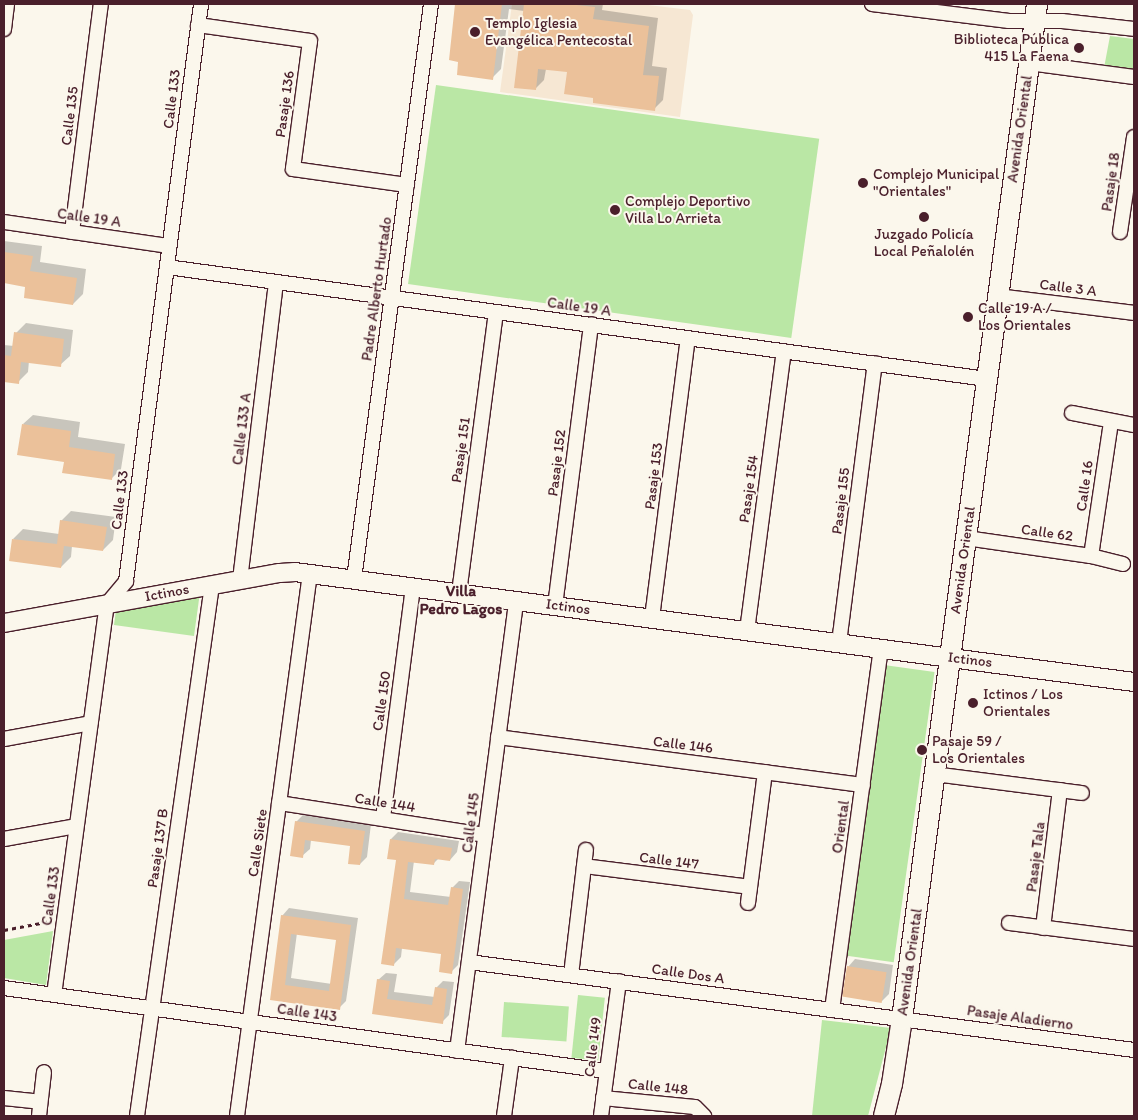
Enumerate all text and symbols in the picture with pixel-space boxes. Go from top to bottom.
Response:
place label: Templo Iglesia Evangélica Pentecostal [485,14,632,49]
marker: Templo Iglesia Evangélica Pentecostal [469,26,481,38]
place label: Biblioteca Pública 415 La Faena [954,30,1069,65]
marker: Biblioteca Pública 415 La Faena [1073,42,1085,54]
street label: Calle 133 [159,68,185,130]
street label: Pasaje 136 [271,69,299,139]
street label: Avenida Oriental [1004,74,1036,184]
street label: Calle 135 [57,85,83,147]
street label: Pasaje 18 [1098,151,1124,213]
place label: Complejo Municipal "Orientales" [873,165,999,200]
marker: Complejo Municipal "Orientales" [857,177,869,189]
place label: Complejo Deportivo Villa Lo Arrieta [625,192,751,227]
marker: Complejo Deportivo Villa Lo Arrieta [609,204,621,216]
street label: Calle 19 A [56,205,122,231]
marker: Juzgado Policía Local Peñalolén [918,211,930,223]
street label: Padre Alberto Hurtado [358,216,396,362]
place label: Juzgado Policía Local Peñalolén [874,225,974,260]
street label: Calle 3 A [1038,276,1098,300]
street label: Calle 19 A [546,294,612,320]
place label: Calle 19 A / Los Orientales [978,299,1071,334]
marker: Calle 19 A / Los Orientales [962,311,974,323]
street label: Calle 133 A [229,392,255,466]
street label: Pasaje 151 [447,416,475,484]
street label: Pasaje 152 [544,429,570,497]
street label: Pasaje 153 [641,442,667,510]
street label: Pasaje 154 [735,454,763,524]
street label: Calle 16 [1073,459,1097,513]
street label: Pasaje 155 [828,467,854,535]
street label: Calle 133 [107,469,133,531]
street label: Avenida Oriental [947,505,979,615]
street label: Calle 62 [1020,520,1074,546]
street label: Ictinos [143,580,191,606]
district label: Villa Pedro Lagos [420,581,502,619]
street label: Ictinos [545,595,591,619]
street label: Ictinos [947,648,993,672]
street label: Calle 150 [369,670,395,732]
place label: Ictinos / Los Orientales [983,685,1063,720]
marker: Ictinos / Los Orientales [967,697,979,709]
street label: Calle 146 [652,732,714,758]
place label: Pasaje 59 / Los Orientales [932,732,1025,767]
marker: Pasaje 59 / Los Orientales [916,744,928,756]
street label: Calle 144 [353,789,417,817]
street label: Calle 145 [458,792,484,854]
street label: Oriental [828,799,854,855]
street label: Pasaje 137 B [144,807,172,889]
street label: Calle Siete [244,808,272,878]
street label: Pasaje Tala [1023,821,1049,893]
street label: Calle 147 [638,848,700,874]
street label: Calle 133 [38,865,64,927]
street label: Avenida Oriental [894,907,926,1017]
street label: Calle Dos A [650,960,726,988]
street label: Calle 143 [276,1000,338,1026]
street label: Pasaje Aladierno [966,1002,1074,1034]
street label: Calle 149 [580,1016,606,1078]
street label: Calle 148 [627,1075,689,1099]

